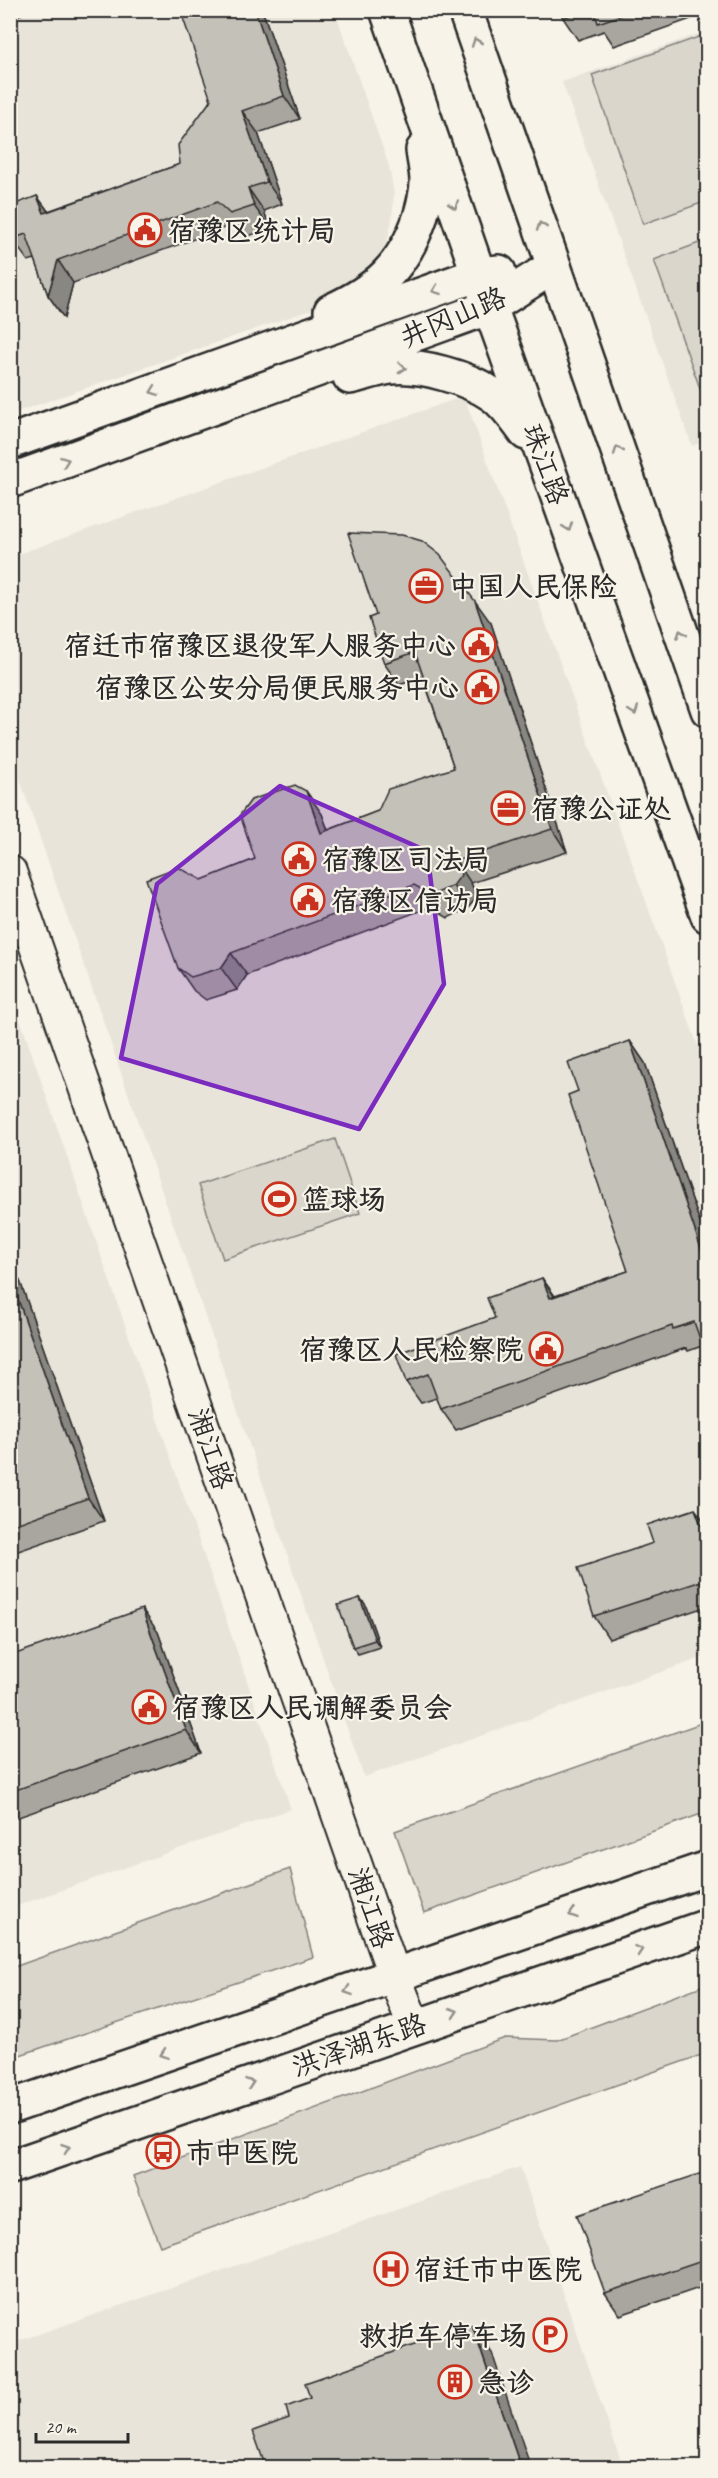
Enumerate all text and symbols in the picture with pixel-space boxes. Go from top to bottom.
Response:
one-way arrow [471,37,484,48]
one-way arrow [447,199,460,210]
public building icon: 宿豫区统计局 [127,212,163,248]
place label: 宿豫区统计局 [168,213,336,248]
one-way arrow [535,221,548,232]
street label: 井冈山路 [395,279,511,355]
one-way arrow [431,282,442,295]
one-way arrow [398,361,407,374]
one-way arrow [149,383,160,396]
street label: 珠江路 [515,419,577,509]
one-way arrow [612,445,625,456]
one-way arrow [60,456,70,469]
one-way arrow [561,521,574,532]
office icon: 中国人民保险 [408,568,444,604]
place label: 中国人民保险 [449,569,617,604]
public building icon: 宿迁市宿豫区退役军人服务中心 [461,627,497,663]
place label: 宿迁市宿豫区退役军人服务中心 [64,628,456,663]
one-way arrow [676,630,689,640]
public building icon: 宿豫区公安分局便民服务中心 [464,669,500,705]
place label: 宿豫区公安分局便民服务中心 [95,670,459,705]
one-way arrow [627,705,640,715]
office icon: 宿豫公证处 [490,790,526,826]
place label: 宿豫公证处 [531,791,671,826]
public building icon: 宿豫区司法局 [281,841,317,877]
place label: 宿豫区司法局 [322,842,490,877]
public building icon: 宿豫区信访局 [290,882,326,918]
place label: 宿豫区信访局 [331,883,499,918]
sports icon: 篮球场 [261,1181,297,1217]
place label: 篮球场 [302,1182,386,1217]
public building icon: 宿豫区人民检察院 [528,1331,564,1367]
place label: 宿豫区人民检察院 [299,1332,523,1367]
street label: 湘江路 [181,1404,241,1494]
public building icon: 宿豫区人民调解委员会 [131,1689,167,1725]
place label: 宿豫区人民调解委员会 [172,1690,452,1725]
street label: 湘江路 [341,1863,401,1953]
one-way arrow [568,1907,579,1920]
one-way arrow [633,1944,644,1957]
one-way arrow [343,1983,354,1996]
street label: 洪泽湖东路 [287,2006,431,2084]
one-way arrow [448,2007,459,2020]
one-way arrow [159,2046,170,2059]
one-way arrow [244,2078,255,2091]
bus stop icon: 市中医院 [145,2134,181,2170]
place label: 市中医院 [186,2135,298,2170]
one-way arrow [60,2142,71,2155]
hospital icon: 宿迁市中医院 [373,2251,409,2287]
place label: 宿迁市中医院 [414,2252,582,2287]
parking icon: 救护车停车场 [532,2317,568,2353]
place label: 救护车停车场 [359,2318,527,2353]
building icon: 急诊 [437,2364,473,2400]
place label: 急诊 [478,2365,534,2400]
scale bar [36,2406,128,2444]
text: 20 m [45,2416,78,2438]

